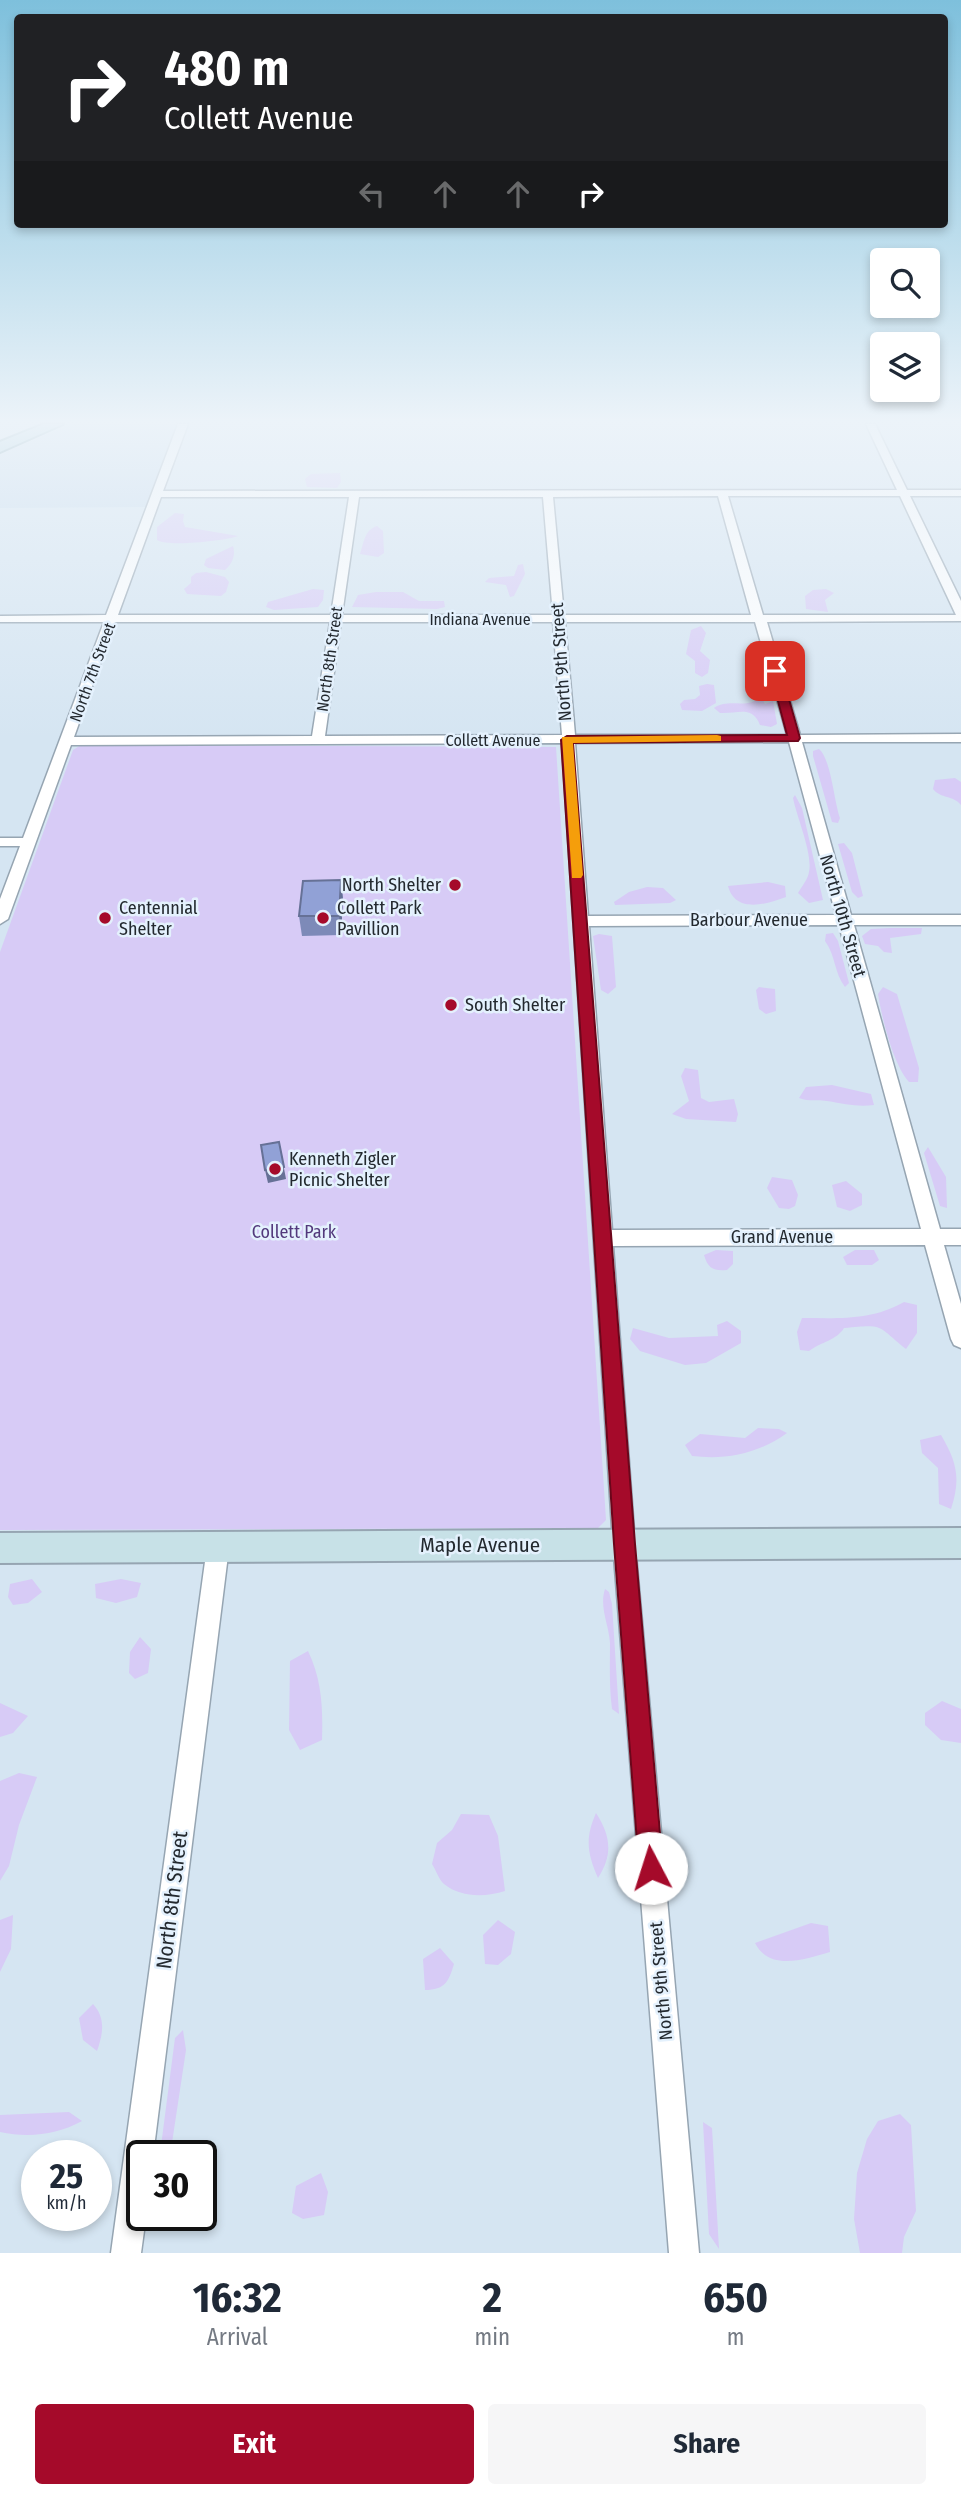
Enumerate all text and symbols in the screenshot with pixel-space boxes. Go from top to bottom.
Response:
text: 480 m [164,39,289,98]
icon: right [49,42,140,133]
text: Collett Avenue [164,99,354,137]
icon: left [353,175,391,213]
icon: ahead [426,175,464,213]
icon: ahead [499,175,537,213]
icon: right [572,175,610,213]
map controls [870,248,940,402]
button: search [870,248,940,318]
button: layers [870,332,940,402]
street label: North 9th Street [546,602,576,722]
street label: North 8th Street [313,605,346,713]
street label: Indiana Avenue [429,610,531,629]
street label: North 7th Street [66,619,120,724]
pin [745,641,805,701]
icon: arrive [756,652,794,690]
street label: Collett Avenue [446,731,540,750]
street label: North 10th Street [815,852,871,980]
place label: North Shelter [342,874,442,896]
marker: North Shelter [447,877,463,893]
place label: Centennial Shelter [119,897,198,940]
place label: Collett Park Pavillion [337,897,422,940]
street label: Barbour Avenue [690,909,808,931]
marker: Centennial Shelter [97,910,113,926]
marker: Collett Park Pavillion [315,910,331,926]
place label: South Shelter [465,994,566,1016]
marker: South Shelter [443,997,459,1013]
place label: Kenneth Zigler Picnic Shelter [289,1148,397,1191]
marker: Kenneth Zigler Picnic Shelter [267,1161,283,1177]
park label: Collett Park [252,1221,337,1243]
street label: Grand Avenue [731,1226,833,1248]
street label: Maple Avenue [420,1532,540,1558]
street label: North 8th Street [151,1829,193,1971]
position arrow [614,1831,688,1905]
street label: North 9th Street [645,1921,677,2041]
speed limit sign: 30 [126,2140,217,2231]
text: 25 [50,2155,83,2197]
text: km/h [46,2192,87,2214]
text: 16:32 [193,2273,282,2323]
text: 2 [483,2273,502,2323]
text: 650 [703,2273,768,2323]
text: Arrival [207,2323,268,2351]
text: min [475,2323,510,2351]
text: m [727,2323,744,2351]
button: Exit [35,2404,474,2484]
button: Share [488,2404,926,2484]

